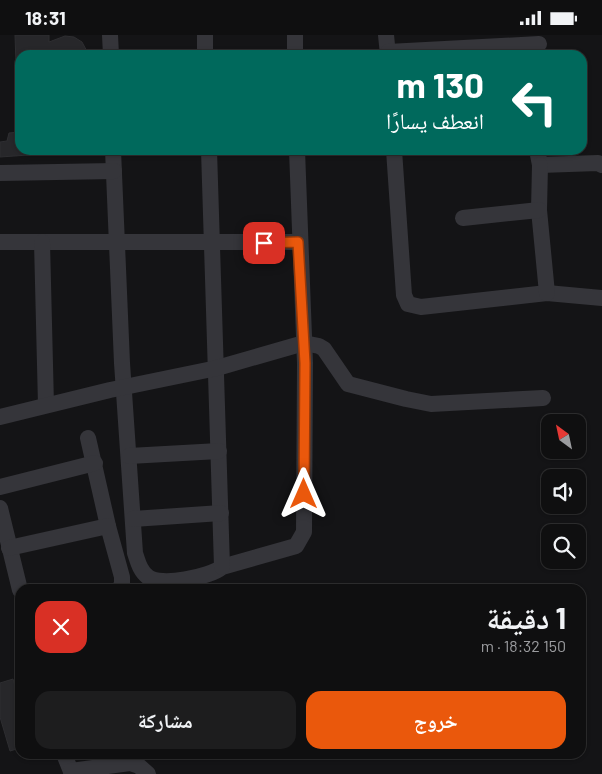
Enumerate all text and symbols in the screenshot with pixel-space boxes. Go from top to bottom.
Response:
text: 18:31 [25,6,66,29]
text: 130 m [397,63,484,105]
icon: left [502,70,567,135]
text: انعطف يسارًا [386,107,484,133]
pin [243,222,285,264]
icon: arrive [250,229,278,257]
north arrow [541,414,586,459]
map controls [541,414,586,569]
position arrow [277,467,329,519]
button: sound [541,469,586,514]
button: search [541,524,586,569]
text: 1 دقيقة [486,599,566,635]
button: close [35,601,87,653]
text: 150 m · 18:32 [481,636,566,655]
button: مشاركة [35,691,296,749]
button: خروج [306,691,566,749]

